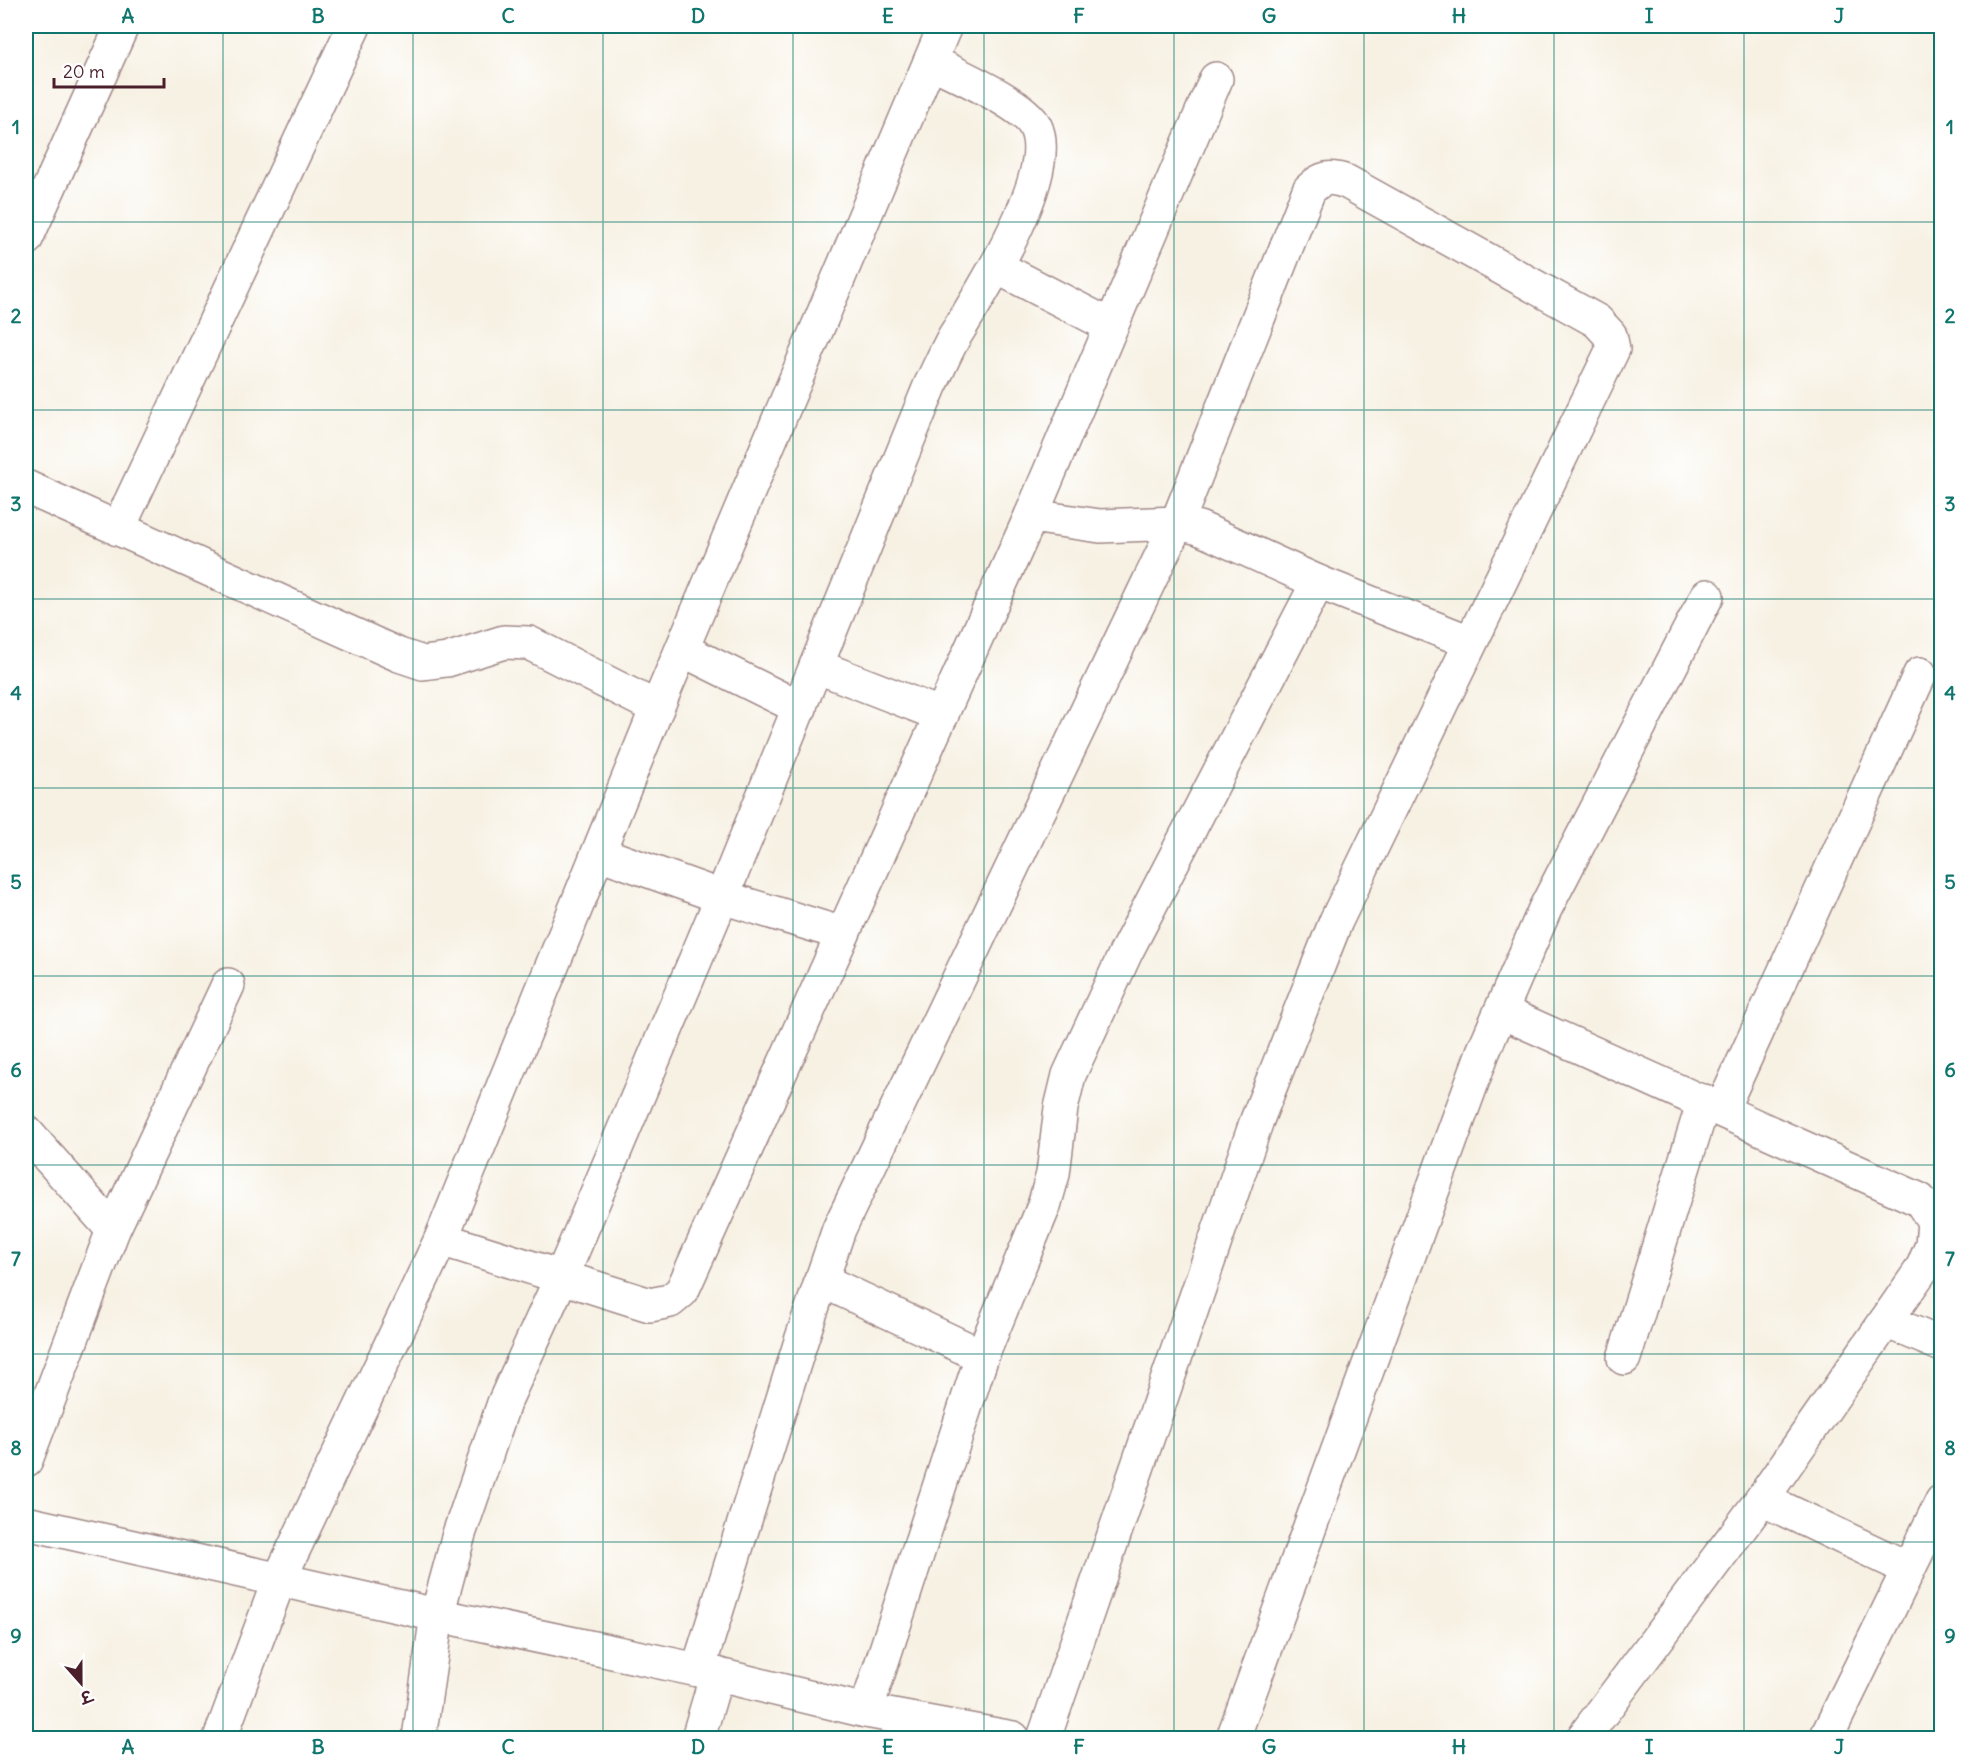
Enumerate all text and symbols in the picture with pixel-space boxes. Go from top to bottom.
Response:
text: A [122,3,135,28]
text: B [311,3,325,28]
text: C [501,3,515,28]
text: D [691,3,705,28]
text: E [882,3,894,28]
text: F [1073,3,1085,28]
text: G [1262,3,1276,28]
text: H [1452,3,1466,28]
text: I [1645,3,1654,28]
text: J [1834,3,1845,28]
scale bar [54,51,164,89]
text: 20 m [63,60,105,83]
text: 1 [12,114,20,139]
text: 1 [1946,114,1954,139]
text: 2 [11,303,22,328]
text: 2 [1945,303,1956,328]
text: 3 [10,491,22,516]
text: 3 [1944,491,1956,516]
text: 4 [10,680,22,705]
text: 4 [1944,680,1956,705]
text: 5 [10,869,22,894]
text: 5 [1944,869,1956,894]
text: 6 [10,1057,22,1082]
text: 6 [1944,1057,1956,1082]
text: 7 [11,1246,21,1271]
text: 7 [1945,1246,1955,1271]
text: 8 [10,1435,22,1460]
text: 8 [1944,1435,1956,1460]
text: 9 [10,1623,22,1648]
text: 9 [1944,1623,1956,1648]
north arrow [51,1653,111,1713]
text: उ [77,1685,97,1709]
text: A [122,1734,135,1759]
text: B [311,1734,325,1759]
text: C [501,1734,515,1759]
text: D [691,1734,705,1759]
text: E [882,1734,894,1759]
text: F [1073,1734,1085,1759]
text: G [1262,1734,1276,1759]
text: H [1452,1734,1466,1759]
text: I [1645,1734,1654,1759]
text: J [1834,1734,1845,1759]

